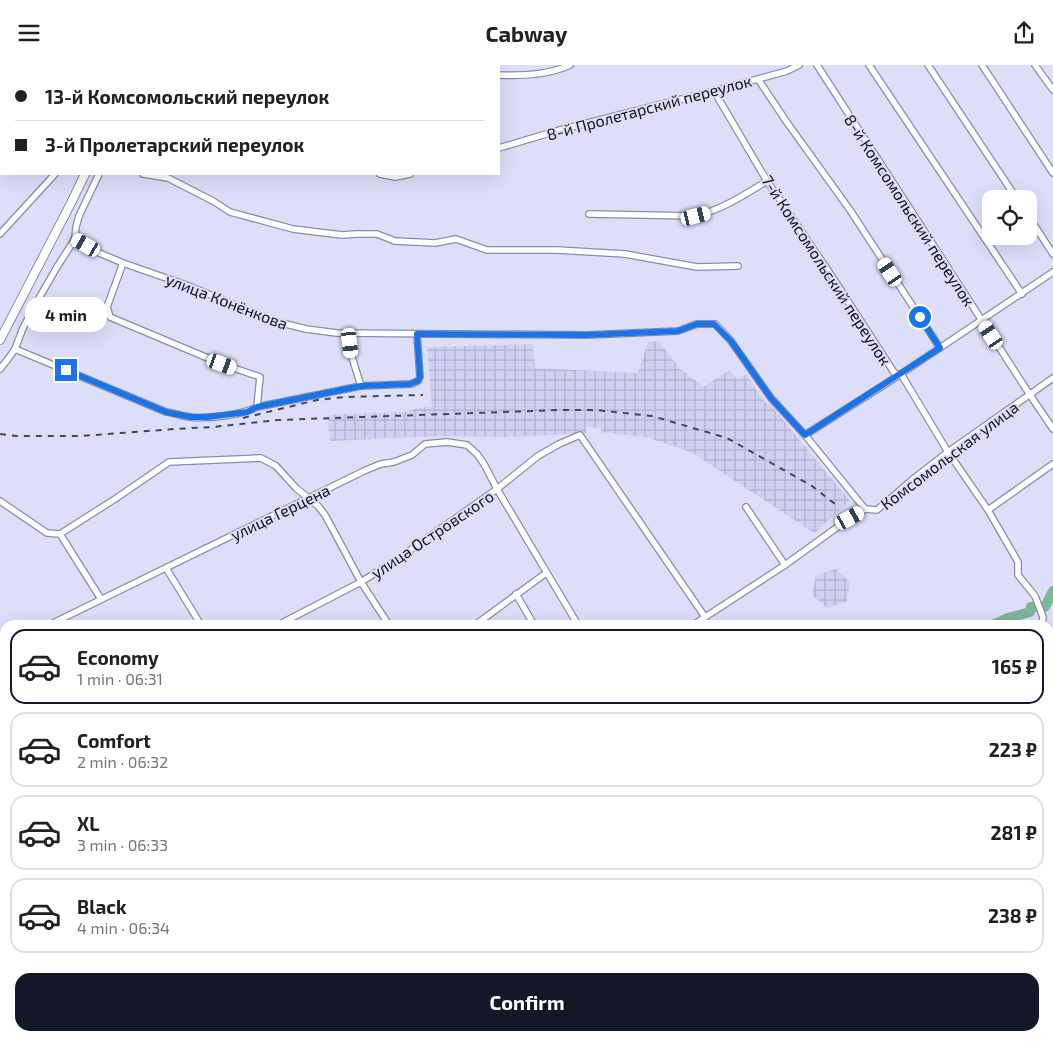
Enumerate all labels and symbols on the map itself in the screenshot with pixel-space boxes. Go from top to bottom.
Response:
street label: 8-й Пролетарский переулок [544,70,754,145]
street label: 8-й Комсомольский переулок [840,111,979,310]
street label: 7-й Комсомольский переулок [758,171,896,370]
car [679,205,712,227]
car [69,231,102,259]
car [875,255,904,289]
street label: улица Конёнкова [163,269,291,334]
callout: 4 min [25,297,107,333]
route start [909,306,931,328]
car [976,318,1005,352]
car [340,327,359,359]
car [205,352,238,376]
route end [55,359,77,381]
street label: Комсомольская улица [876,397,1022,514]
street label: улица Герцена [227,480,333,545]
street label: улица Островского [367,486,497,583]
car [833,504,866,532]

